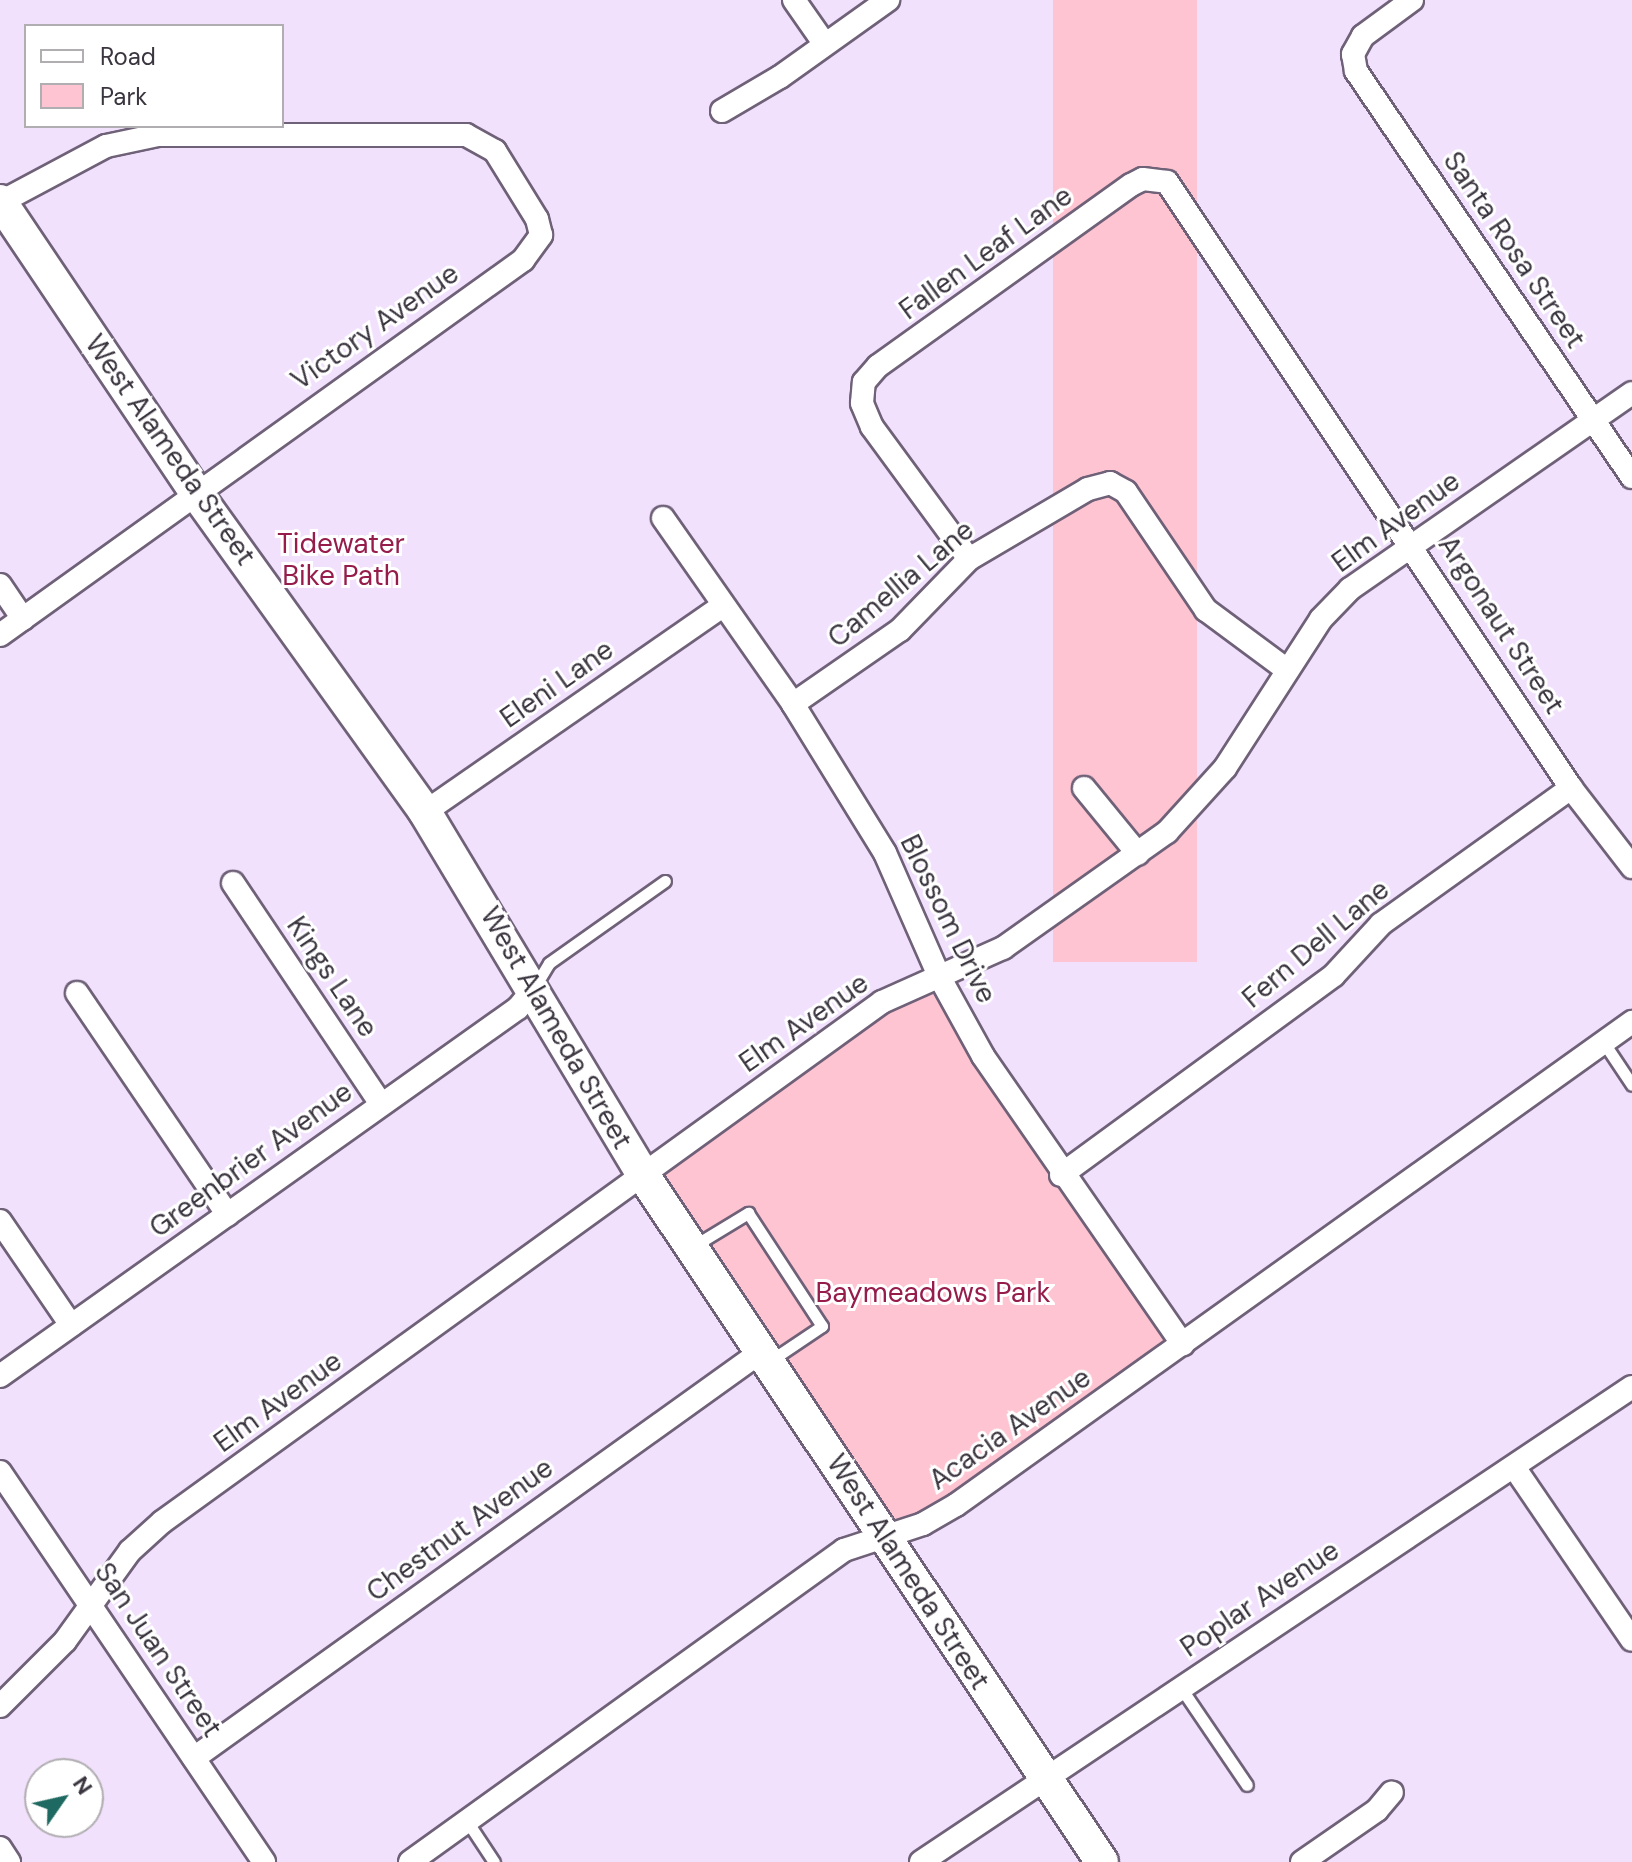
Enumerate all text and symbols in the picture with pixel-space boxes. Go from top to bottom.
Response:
legend [24,24,284,128]
text: Road [100,41,156,72]
text: Park [100,81,147,112]
street label: Santa Rosa Street [1436,145,1592,355]
street label: Fallen Leaf Lane [893,179,1079,327]
street label: Victory Avenue [285,257,465,397]
street label: West Alameda Street [78,328,262,572]
street label: Elm Avenue [1326,464,1466,580]
street label: Camellia Lane [821,513,981,655]
park label: Tidewater Bike Path [277,527,405,593]
street label: Argonaut Street [1431,530,1571,720]
street label: Eleni Lane [494,633,620,735]
street label: Blossom Drive [893,829,1003,1009]
street label: Fern Dell Lane [1236,873,1396,1015]
street label: West Alameda Street [473,901,639,1155]
street label: Kings Lane [279,910,385,1044]
street label: Elm Avenue [733,966,875,1080]
street label: Greenbrier Avenue [143,1075,359,1245]
park label: Baymeadows Park [815,1276,1051,1310]
street label: Elm Avenue [208,1344,348,1460]
street label: Acacia Avenue [923,1361,1097,1497]
street label: West Alameda Street [819,1448,997,1696]
street label: Chestnut Avenue [360,1451,560,1609]
street label: Poplar Avenue [1174,1534,1346,1664]
street label: San Juan Street [87,1556,229,1744]
north arrow [24,1758,104,1838]
text: N [66,1771,99,1800]

